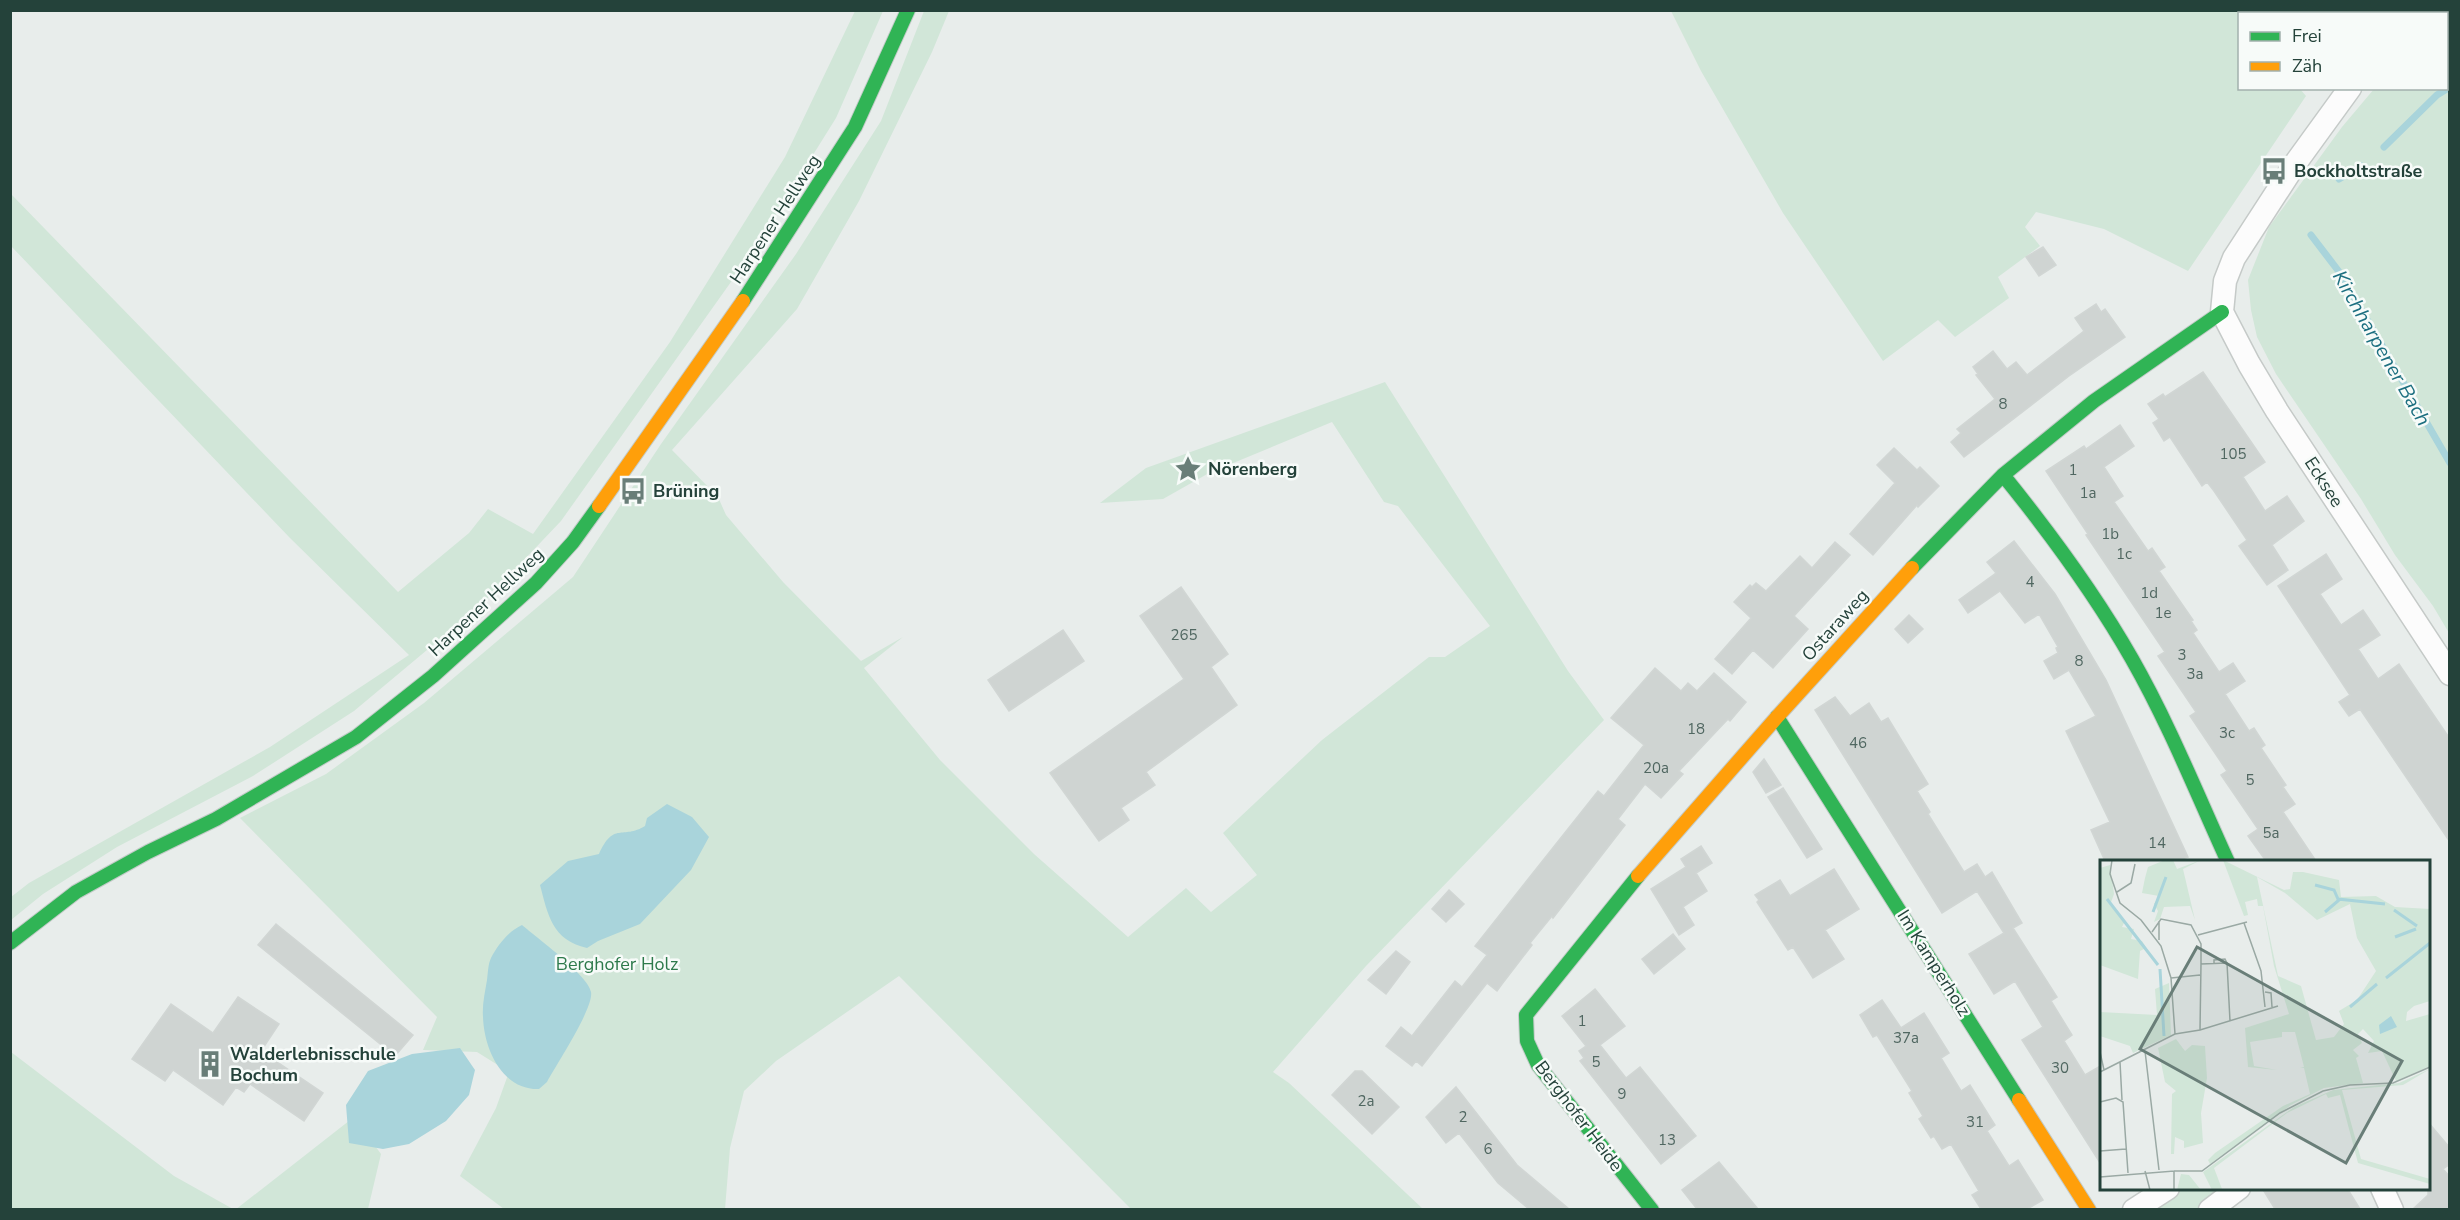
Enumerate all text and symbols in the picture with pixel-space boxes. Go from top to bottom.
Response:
legend [2238,12,2448,90]
text: Frei [2292,24,2322,48]
text: Zäh [2292,54,2322,78]
street label: Harpener Hellweg [724,150,826,288]
bus stop icon: Bockholtstraße [2259,156,2289,186]
place label: Bockholtstraße [2294,159,2422,183]
water label: Kirchharpener Bach [2326,266,2437,431]
house number: 8 [1998,394,2008,414]
house number: 105 [2219,444,2247,464]
street label: Ecksee [2299,452,2349,512]
place icon: Nörenberg [1173,454,1203,484]
place label: Nörenberg [1208,457,1297,481]
house number: 1 [2068,460,2078,480]
bus stop icon: Brüning [618,476,648,506]
place label: Brüning [653,479,719,503]
house number: 1a [2080,483,2096,503]
house number: 1b [2101,524,2119,544]
street label: Harpener Hellweg [423,542,549,662]
house number: 1c [2116,544,2132,564]
house number: 4 [2025,572,2035,592]
house number: 1d [2140,583,2158,603]
street label: Ostaraweg [1796,584,1874,666]
house number: 1e [2155,603,2172,623]
house number: 265 [1170,625,1198,645]
house number: 3 [2177,645,2187,665]
house number: 8 [2074,651,2084,671]
house number: 3a [2187,664,2203,684]
house number: 18 [1687,719,1705,739]
house number: 3c [2219,723,2235,743]
house number: 46 [1849,733,1867,753]
house number: 20a [1643,758,1669,778]
house number: 5 [2245,770,2255,790]
house number: 5a [2263,823,2279,843]
house number: 14 [2148,833,2166,853]
inset map [2100,860,2430,1190]
street label: Im Kamperholz [1892,905,1976,1021]
park label: Berghofer Holz [556,952,678,976]
house number: 1 [1577,1011,1587,1031]
house number: 37a [1893,1028,1919,1048]
place label: Walderlebnisschule Bochum [230,1042,396,1087]
building icon: Walderlebnisschule Bochum [195,1049,225,1079]
house number: 5 [1591,1052,1601,1072]
street label: Berghofer Heide [1529,1056,1629,1176]
house number: 30 [2051,1058,2069,1078]
house number: 9 [1617,1084,1627,1104]
house number: 2a [1358,1091,1374,1111]
house number: 2 [1458,1107,1468,1127]
house number: 31 [1966,1112,1984,1132]
house number: 13 [1658,1130,1676,1150]
house number: 6 [1483,1139,1493,1159]

